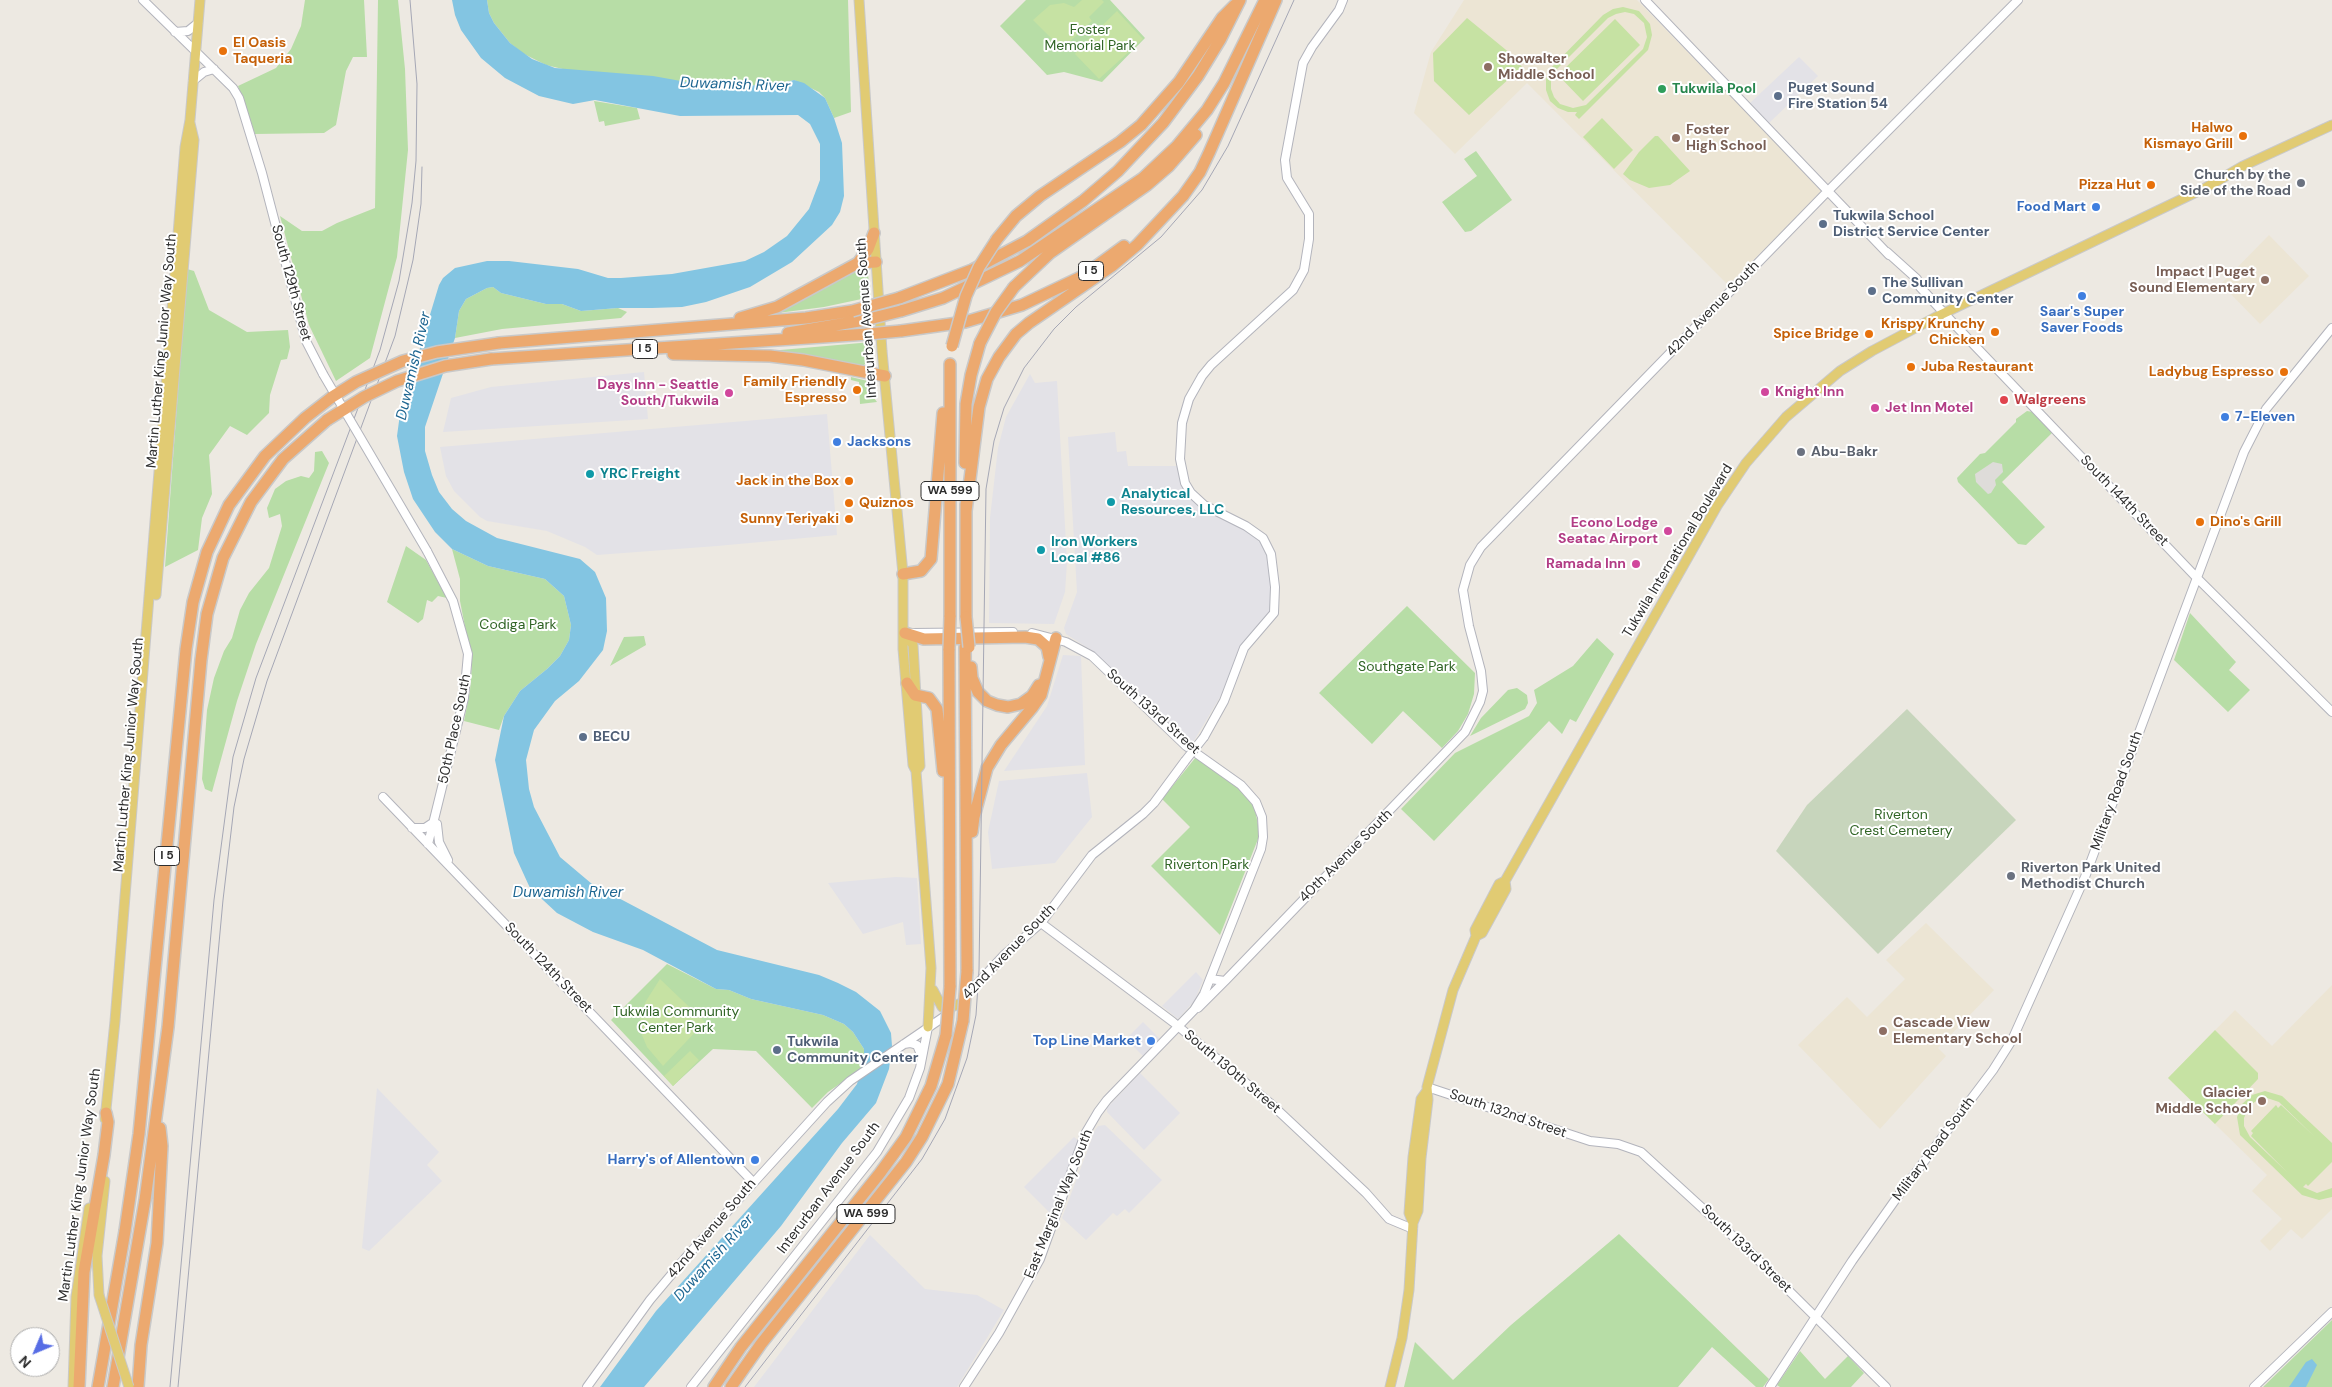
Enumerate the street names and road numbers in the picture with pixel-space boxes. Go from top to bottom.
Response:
street label: South 129th Street [267,223,315,343]
street label: Martin Luther King Junior Way South [143,233,181,469]
street label: Interurban Avenue South [853,237,881,399]
street label: 42nd Avenue South [1663,258,1763,360]
road number: I 5 [1078,262,1104,280]
road number: I 5 [632,339,658,358]
street label: South 144th Street [2076,452,2172,550]
street label: Tukwila International Boulevard [1619,461,1737,641]
road number: WA 599 [921,482,979,501]
street label: Martin Luther King Junior Way South [110,637,148,873]
street label: South 133rd Street [1103,666,1203,758]
street label: 50th Place South [435,673,475,785]
street label: Military Road South [2088,729,2146,853]
street label: 40th Avenue South [1296,806,1396,906]
road number: I 5 [154,846,180,866]
street label: 42nd Avenue South [959,901,1059,1003]
street label: South 124th Street [501,919,595,1017]
street label: South 130th Street [1180,1027,1284,1117]
street label: Martin Luther King Junior Way South [55,1067,105,1303]
street label: South 132nd Street [1447,1086,1569,1142]
street label: Military Road South [1889,1094,1979,1204]
street label: Interurban Avenue South [774,1119,884,1257]
street label: East Marginal Way South [1021,1127,1097,1281]
street label: 42nd Avenue South [664,1176,760,1282]
street label: South 133rd Street [1697,1201,1795,1297]
road number: WA 599 [837,1204,895,1224]

